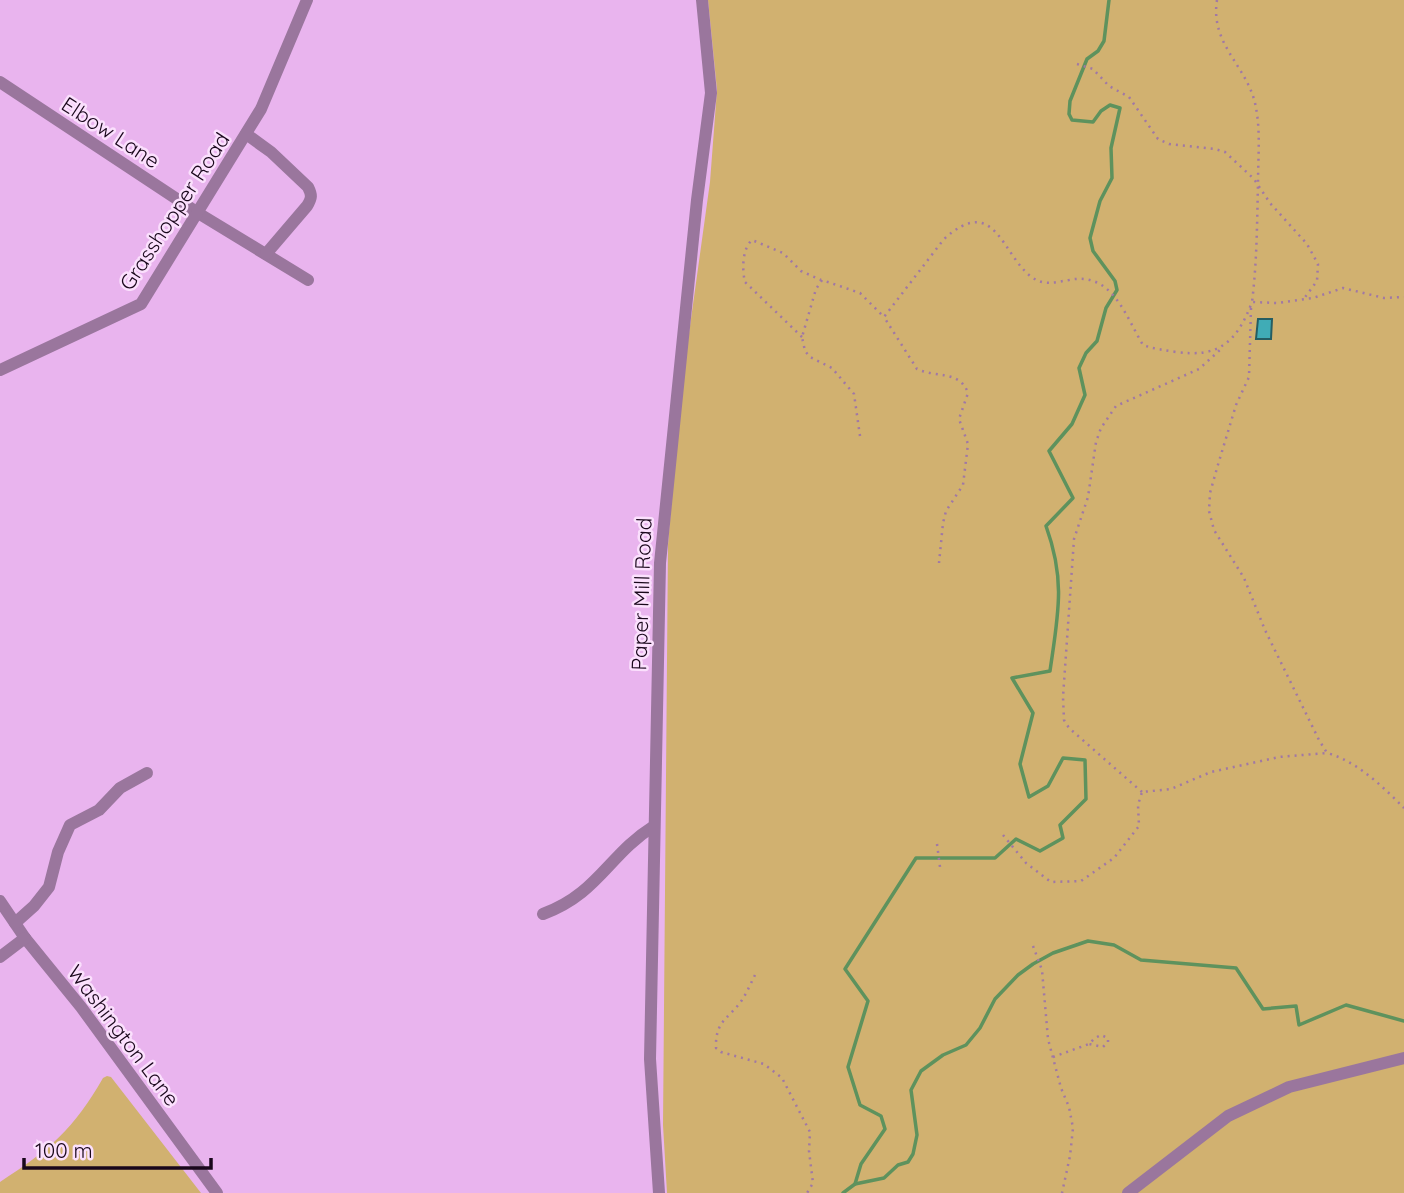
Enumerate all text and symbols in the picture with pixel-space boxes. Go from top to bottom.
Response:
street label: Elbow Lane [57,91,165,173]
street label: Grasshopper Road [113,127,235,295]
street label: Paper Mill Road [625,517,657,671]
street label: Washington Lane [63,959,185,1111]
scale bar [24,1126,212,1170]
text: 100 m [35,1137,93,1163]

